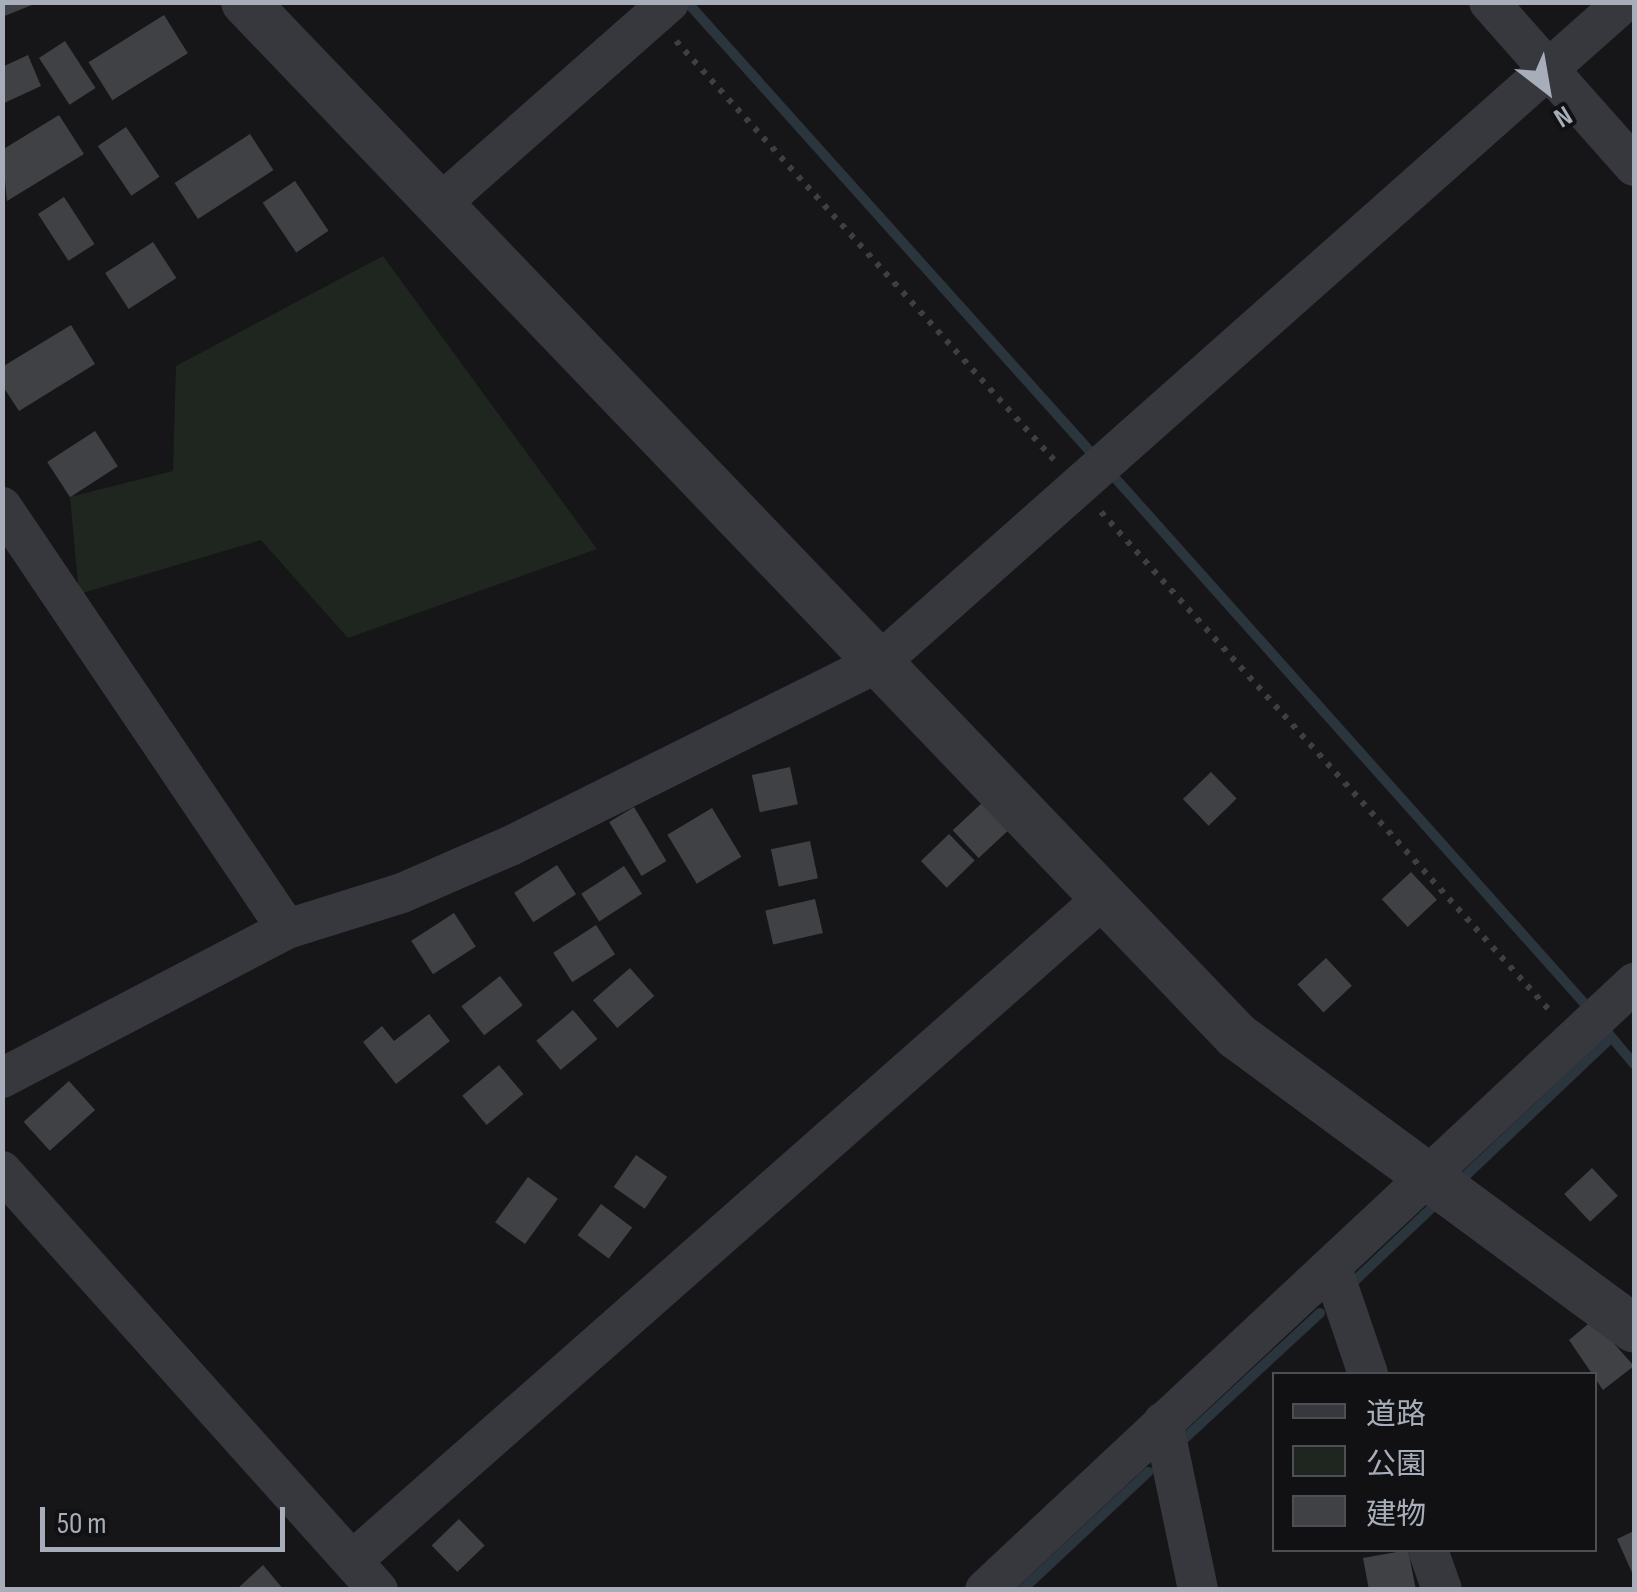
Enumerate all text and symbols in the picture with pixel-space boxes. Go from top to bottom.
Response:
north arrow [1497,40,1597,140]
text: N [1548,98,1578,134]
legend [1272,1372,1597,1552]
text: 道路 [1366,1397,1426,1433]
text: 公園 [1366,1447,1426,1483]
scale bar [45,1487,290,1549]
text: 建物 [1366,1497,1426,1533]
text: 50 m [57,1506,106,1542]

